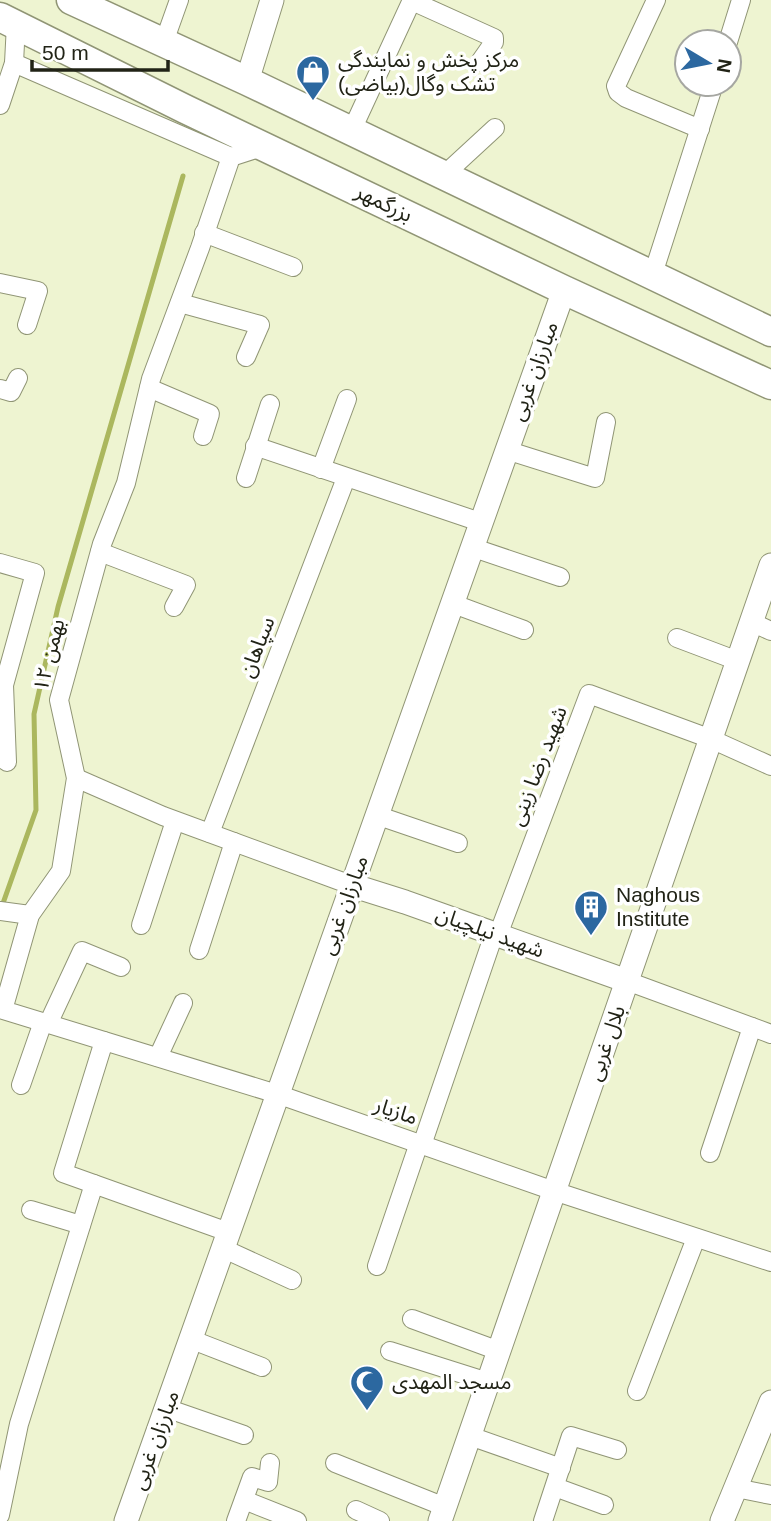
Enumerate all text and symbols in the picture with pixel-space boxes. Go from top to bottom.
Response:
scale bar [32,28,168,72]
north arrow [673,28,743,98]
text: 50 m [42,41,89,64]
place label: مرکز پخش و نمایندگی تشک وگال(بیاضی) [338,48,519,96]
shop icon: مرکز پخش و نمایندگی تشک وگال(بیاضی) [294,53,332,102]
text: N [713,57,736,74]
street label: بزرگمهر [351,178,416,227]
street label: مبارزان غربی [505,318,563,424]
street label: سپاهان [235,613,281,681]
street label: ۱۲ بهمن [28,616,70,694]
street label: شهید رضا زینی [504,703,572,829]
street label: مبارزان غربی [315,852,373,958]
place label: Naghous Institute [616,883,700,930]
building icon: Naghous Institute [572,888,610,937]
street label: شهید نیلچیان [432,901,547,964]
street label: بلال غربی [582,1002,630,1084]
street label: مازیار [370,1092,421,1130]
mosque icon: مسجد المهدی [348,1363,386,1412]
place label: مسجد المهدی [392,1370,512,1394]
street label: مبارزان غربی [126,1387,184,1493]

